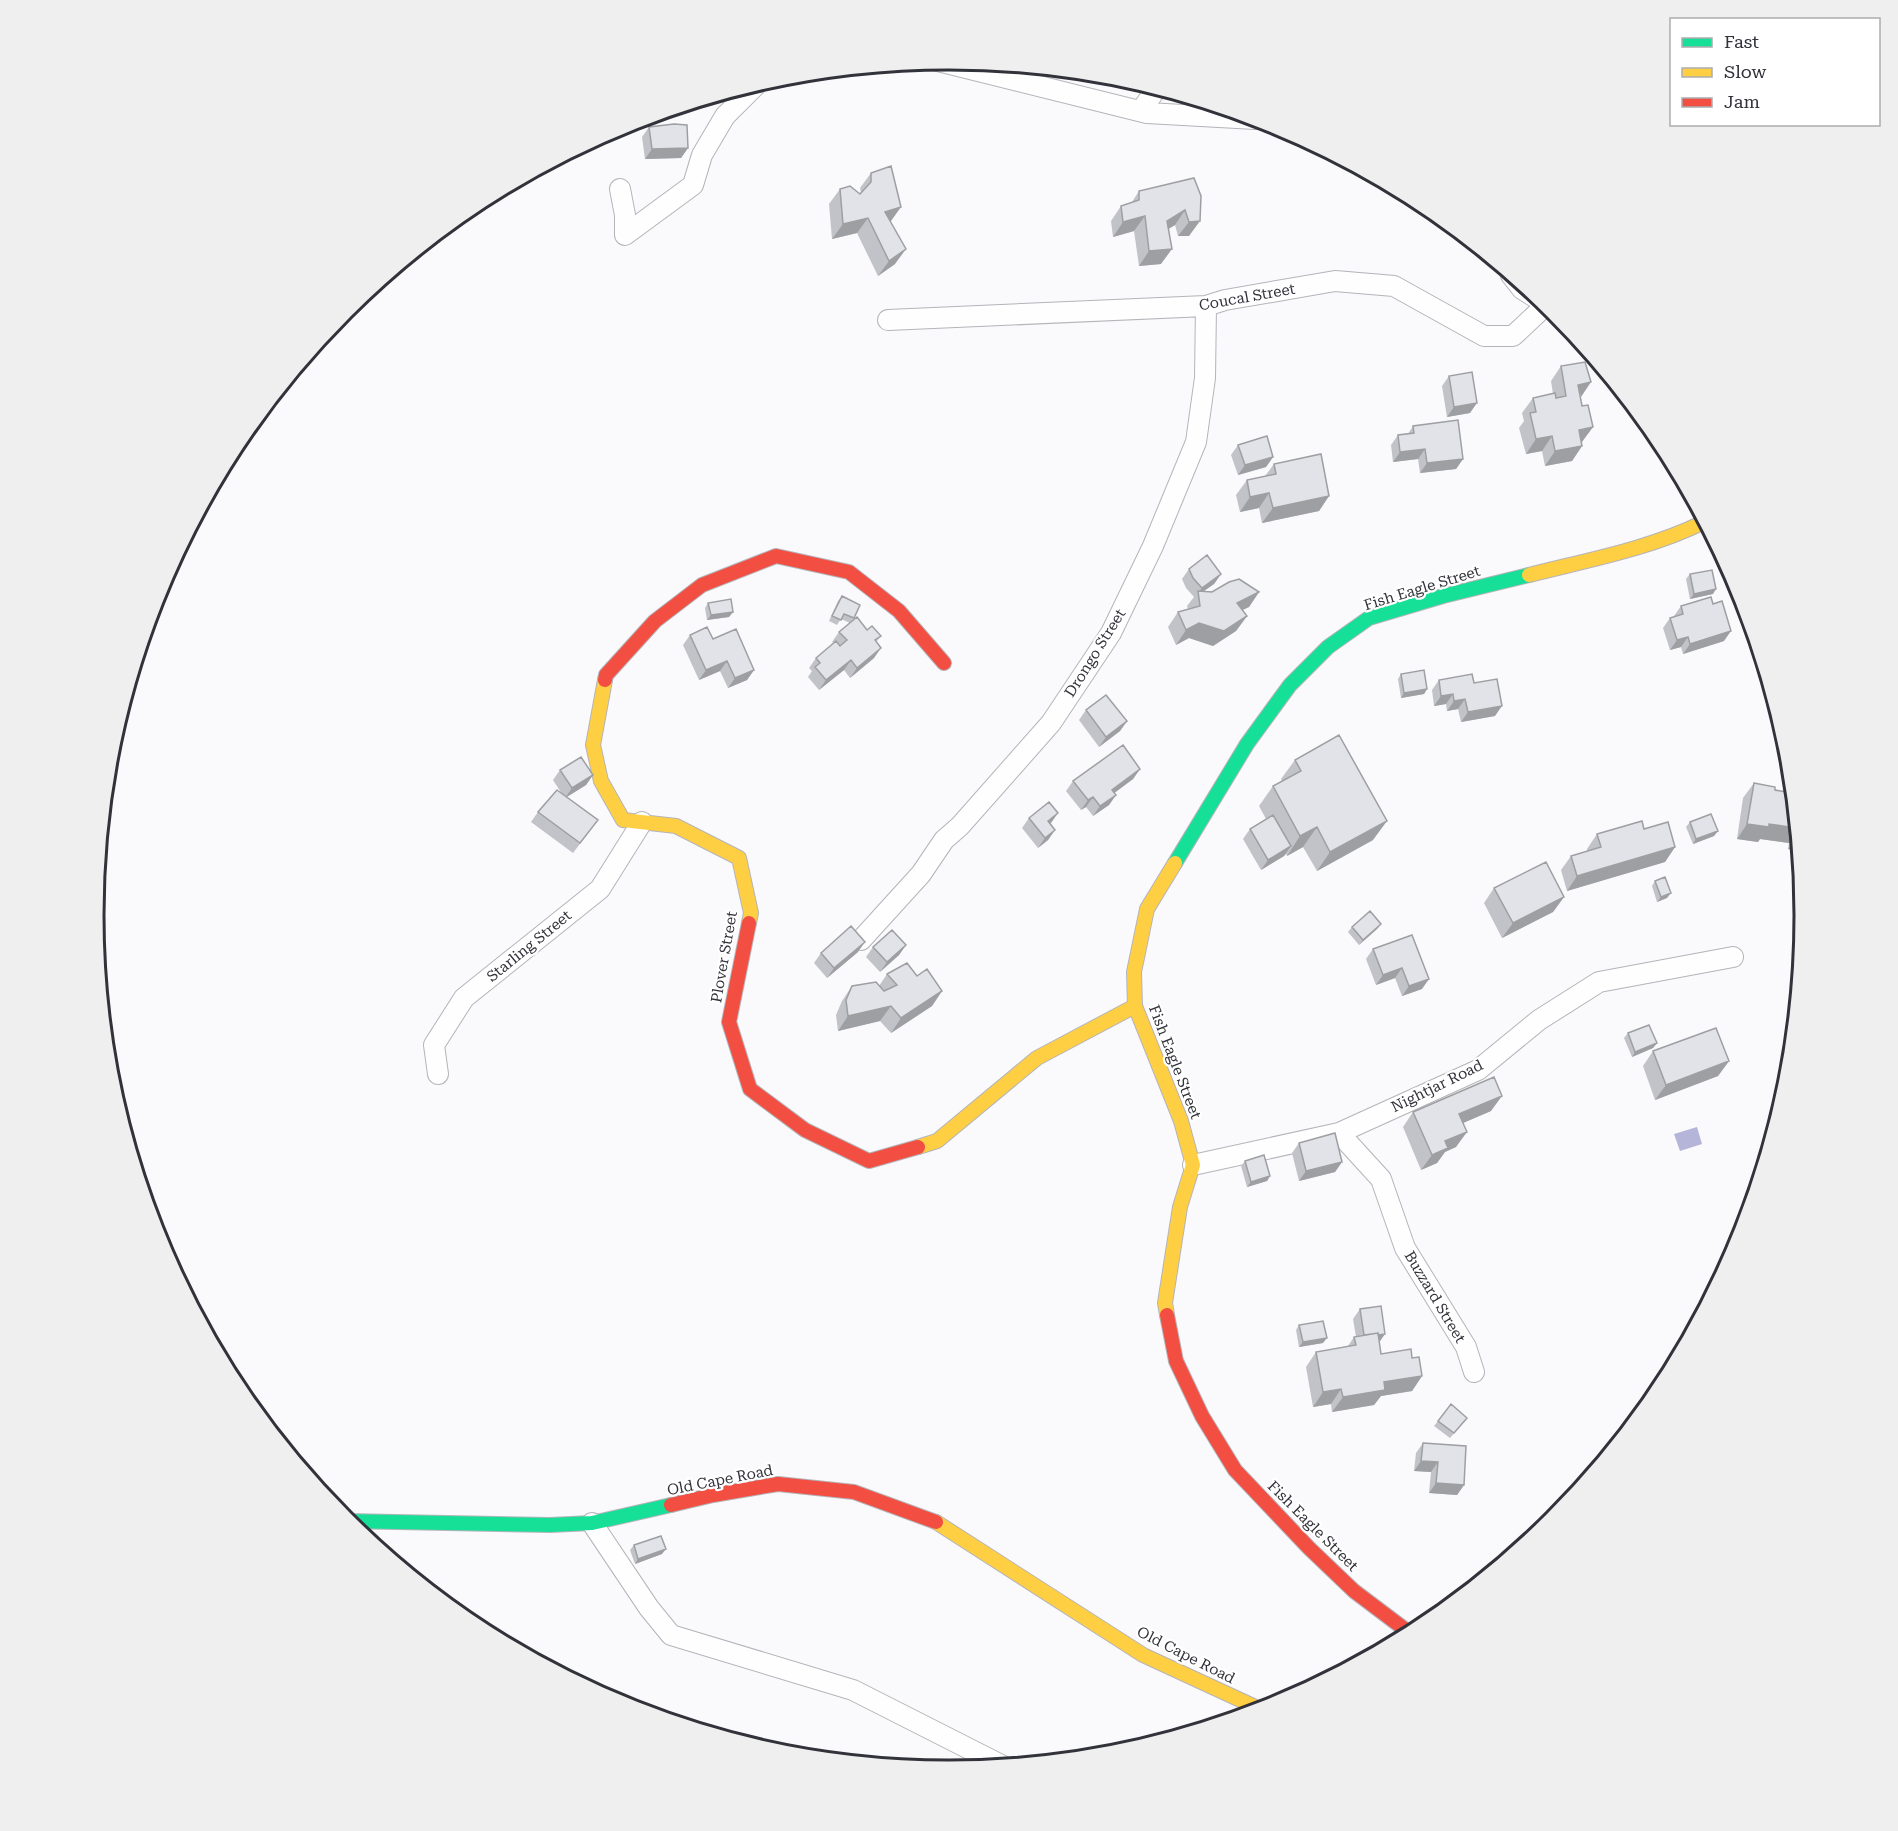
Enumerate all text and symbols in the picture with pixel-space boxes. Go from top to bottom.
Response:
legend [1670,18,1880,126]
text: Fast [1724,31,1759,52]
text: Slow [1724,61,1766,82]
text: Jam [1724,91,1760,112]
street label: Coucal Street [1197,280,1297,314]
street label: Fish Eagle Street [1362,562,1483,614]
street label: Drongo Street [1061,605,1130,700]
street label: Starling Street [483,906,575,986]
street label: Plover Street [707,909,741,1004]
street label: Fish Eagle Street [1145,1003,1205,1122]
street label: Nightjar Road [1388,1056,1486,1116]
street label: Buzzard Street [1401,1248,1470,1347]
street label: Old Cape Road [665,1461,775,1499]
street label: Fish Eagle Street [1264,1477,1362,1575]
street label: Old Cape Road [1134,1623,1238,1688]

